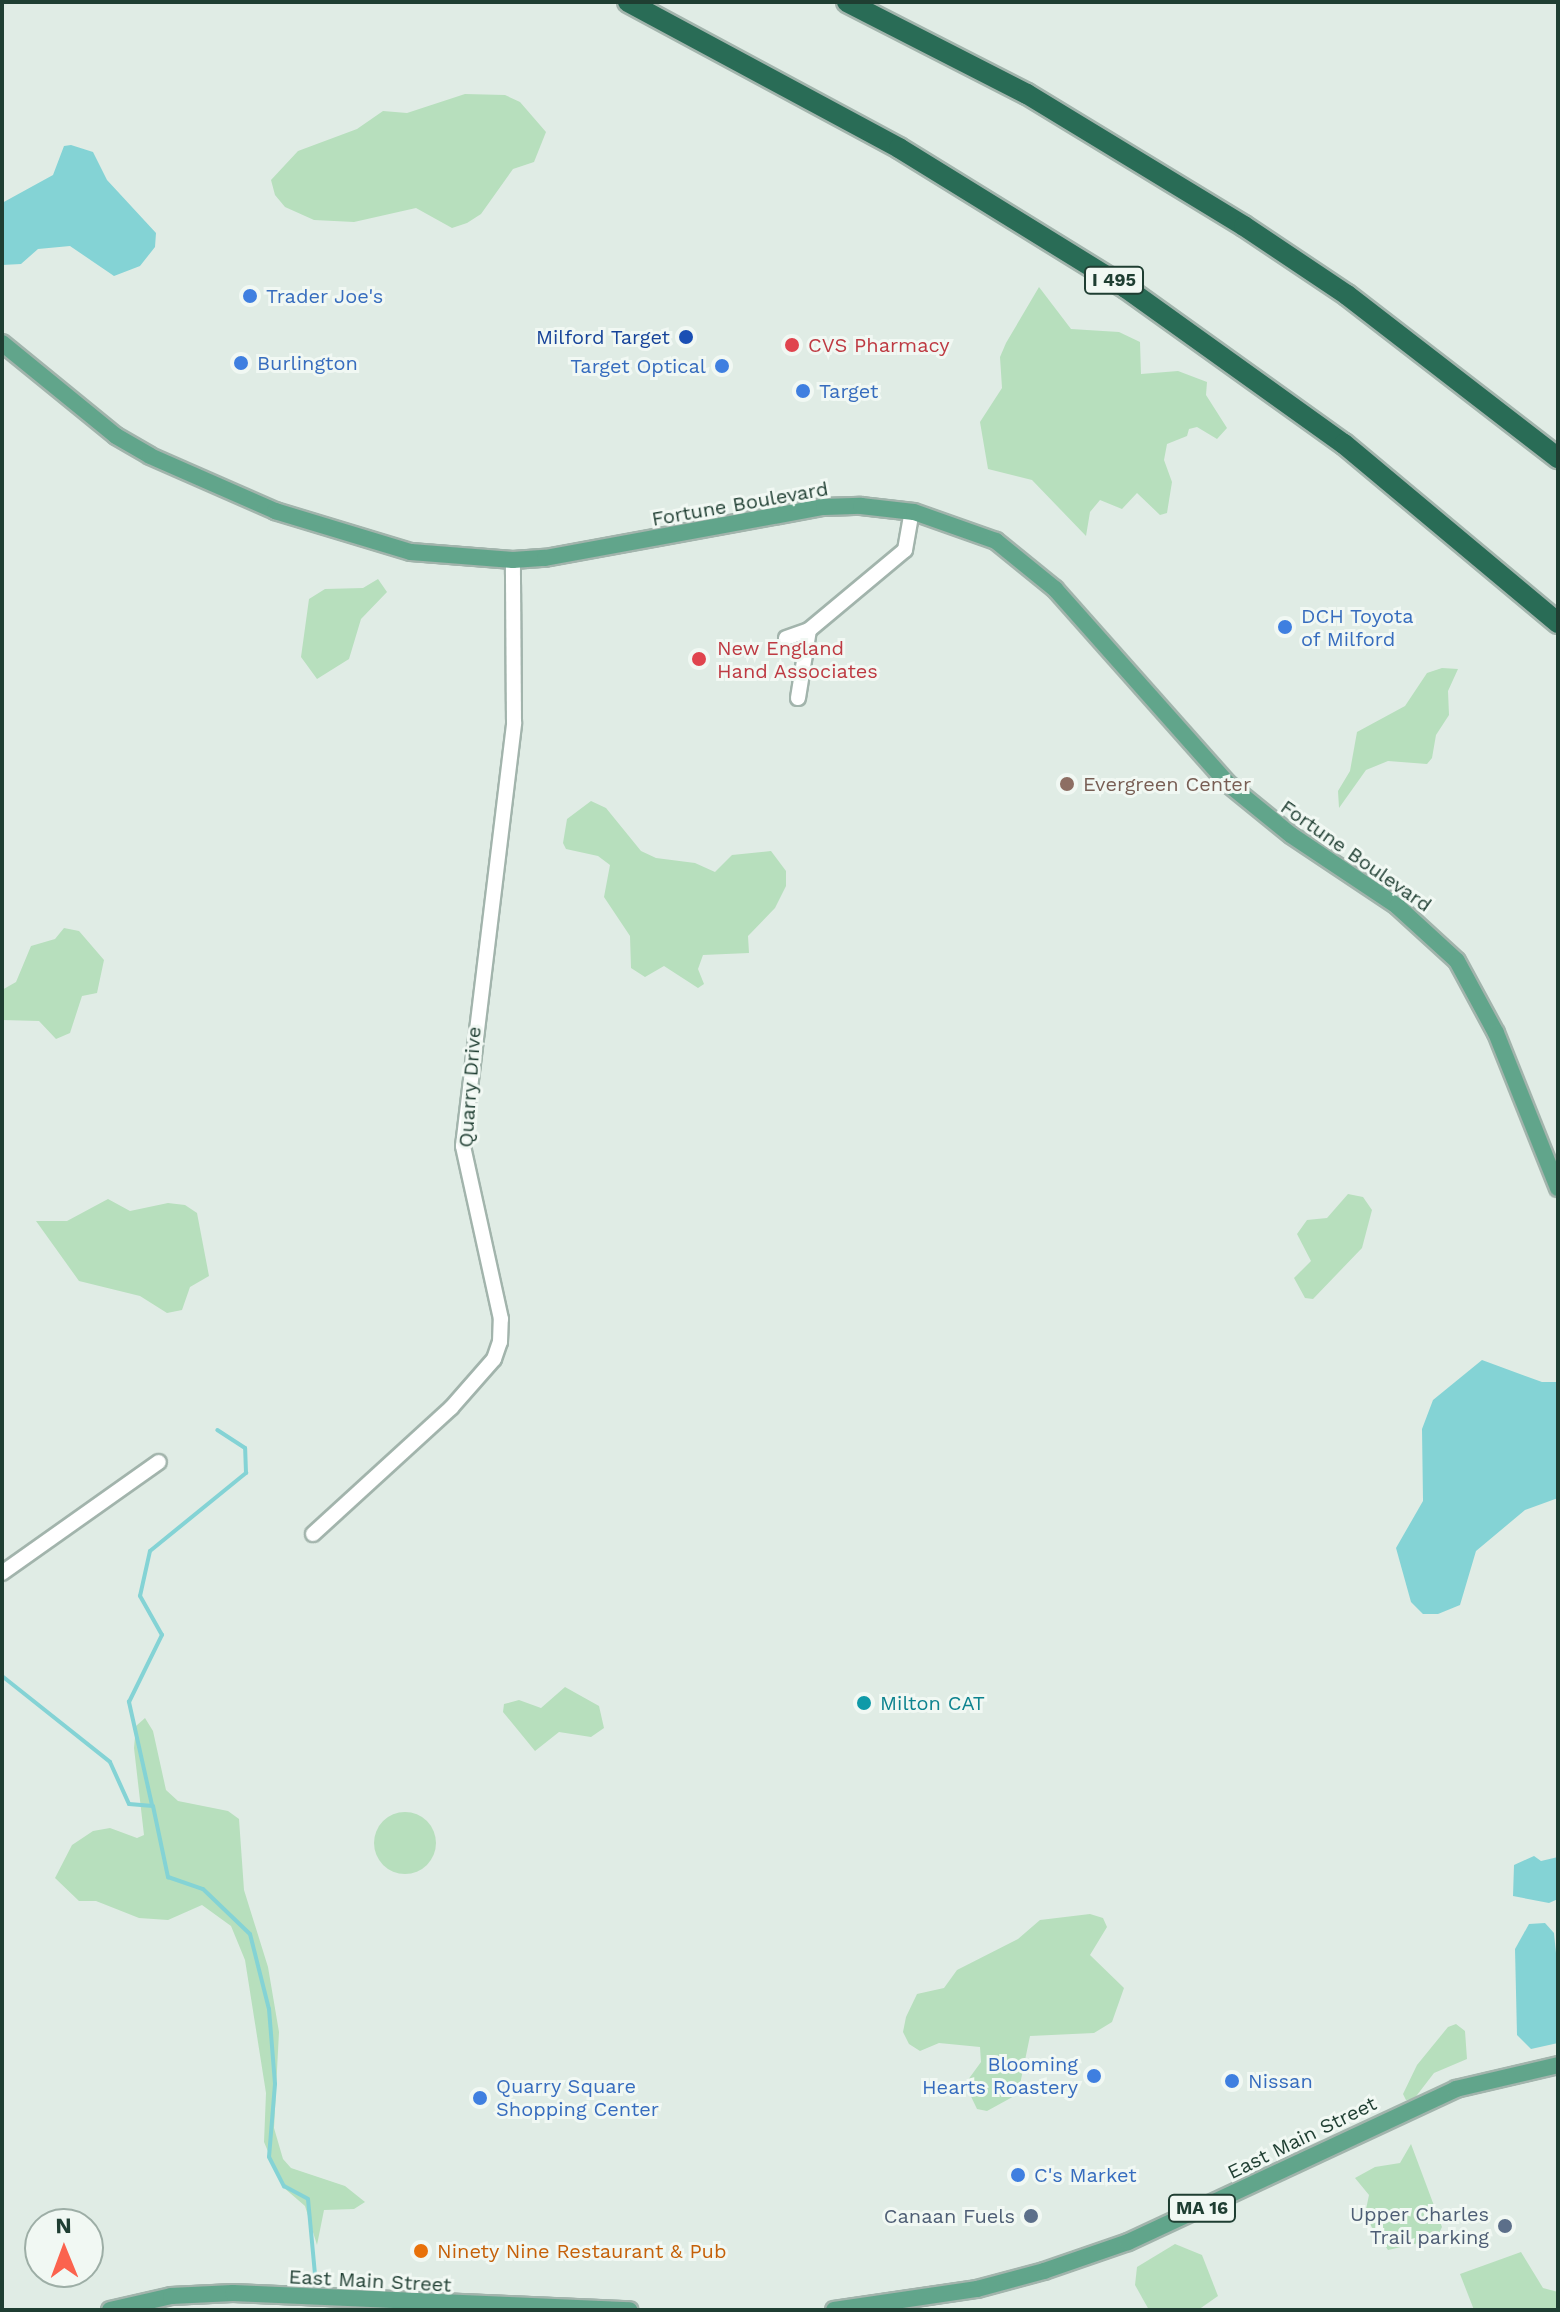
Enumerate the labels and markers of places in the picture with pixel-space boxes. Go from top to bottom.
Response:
place label: Trader Joe's [266,284,384,308]
marker: Trader Joe's [241,287,259,305]
place label: Milford Target [535,325,670,349]
marker: Milford Target [677,328,695,346]
place label: CVS Pharmacy [808,333,950,357]
marker: CVS Pharmacy [783,336,801,354]
place label: Burlington [257,351,358,375]
marker: Burlington [232,354,250,372]
place label: Target Optical [570,354,706,378]
marker: Target Optical [713,357,731,375]
place label: Target [819,379,878,403]
marker: Target [794,382,812,400]
place label: DCH Toyota of Milford [1301,604,1414,651]
marker: DCH Toyota of Milford [1276,618,1294,636]
place label: New England Hand Associates [717,636,879,683]
marker: New England Hand Associates [688,648,710,670]
place label: Evergreen Center [1083,772,1251,796]
marker: Evergreen Center [1058,775,1076,793]
place label: Milton CAT [880,1691,985,1715]
marker: Milton CAT [855,1694,873,1712]
place label: Blooming Hearts Roastery [922,2052,1078,2099]
marker: Blooming Hearts Roastery [1085,2067,1103,2085]
place label: Nissan [1248,2069,1313,2093]
marker: Nissan [1223,2072,1241,2090]
place label: Quarry Square Shopping Center [496,2074,659,2121]
marker: Quarry Square Shopping Center [471,2089,489,2107]
place label: C's Market [1034,2163,1137,2187]
marker: C's Market [1009,2166,1027,2184]
place label: Upper Charles Trail parking [1350,2202,1489,2249]
place label: Canaan Fuels [884,2204,1015,2228]
marker: Canaan Fuels [1022,2207,1040,2225]
marker: Upper Charles Trail parking [1496,2217,1514,2235]
place label: Ninety Nine Restaurant & Pub [437,2239,727,2263]
marker: Ninety Nine Restaurant & Pub [412,2242,430,2260]

